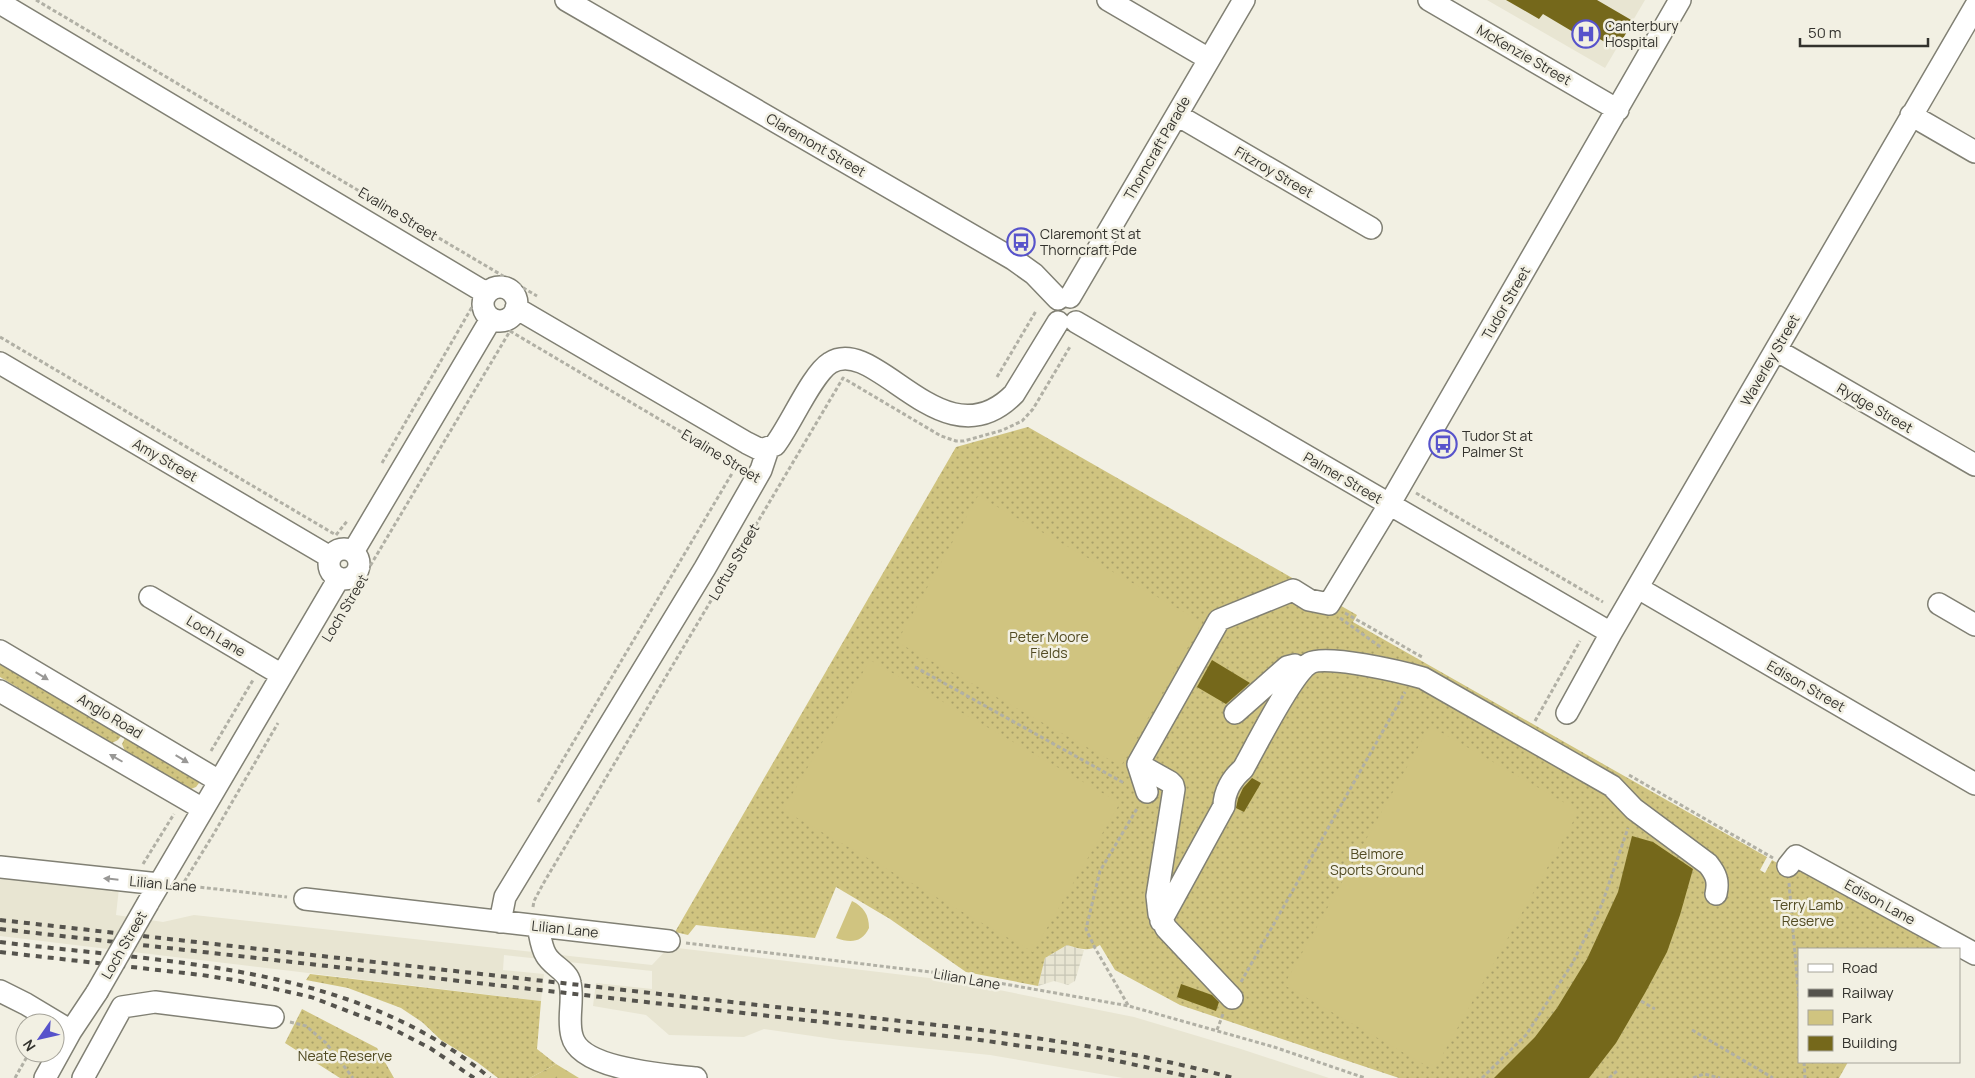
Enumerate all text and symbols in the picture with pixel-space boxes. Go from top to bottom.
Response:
scale bar [1800,15,1928,47]
place label: Canterbury Hospital [1605,16,1679,51]
hospital icon: Canterbury Hospital [1571,19,1601,49]
street label: McKenzie Street [1473,20,1575,90]
text: 50 m [1808,22,1842,43]
street label: Thorncraft Parade [1119,92,1194,203]
street label: Claremont Street [763,108,870,181]
street label: Fitzroy Street [1232,141,1317,202]
street label: Evaline Street [355,182,442,245]
place label: Claremont St at Thorncraft Pde [1040,224,1142,259]
bus stop icon: Claremont St at Thorncraft Pde [1006,227,1036,257]
street label: Tudor Street [1477,262,1534,343]
street label: Waverley Street [1736,310,1804,409]
street label: Rydge Street [1834,378,1917,437]
street label: Evaline Street [678,424,765,487]
place label: Tudor St at Palmer St [1462,426,1533,461]
bus stop icon: Tudor St at Palmer St [1428,429,1458,459]
street label: Amy Street [129,433,201,486]
street label: Palmer Street [1300,447,1387,508]
street label: Loftus Street [704,520,763,604]
street label: Loch Street [317,570,372,645]
street label: Loch Lane [183,611,249,661]
park label: Peter Moore Fields [1009,627,1089,662]
street label: Edison Street [1764,655,1849,716]
one-way arrow [35,671,48,680]
street label: Anglo Road [74,689,146,743]
one-way arrow [108,754,123,762]
one-way arrow [175,754,188,763]
park label: Belmore Sports Ground [1330,844,1424,879]
street label: Lilian Lane [129,871,197,896]
street label: Edison Lane [1842,874,1919,929]
one-way arrow [102,875,118,883]
park label: Terry Lamb Reserve [1773,895,1843,930]
street label: Loch Street [96,907,151,982]
street label: Lilian Lane [531,916,599,941]
legend [1798,948,1960,1063]
text: Road [1842,957,1878,978]
street label: Lilian Lane [932,963,1002,994]
text: Railway [1842,982,1894,1003]
text: Park [1842,1007,1872,1028]
north arrow [15,1013,65,1063]
text: Building [1842,1032,1897,1053]
text: N [18,1036,39,1055]
park label: Neate Reserve [298,1046,392,1065]

